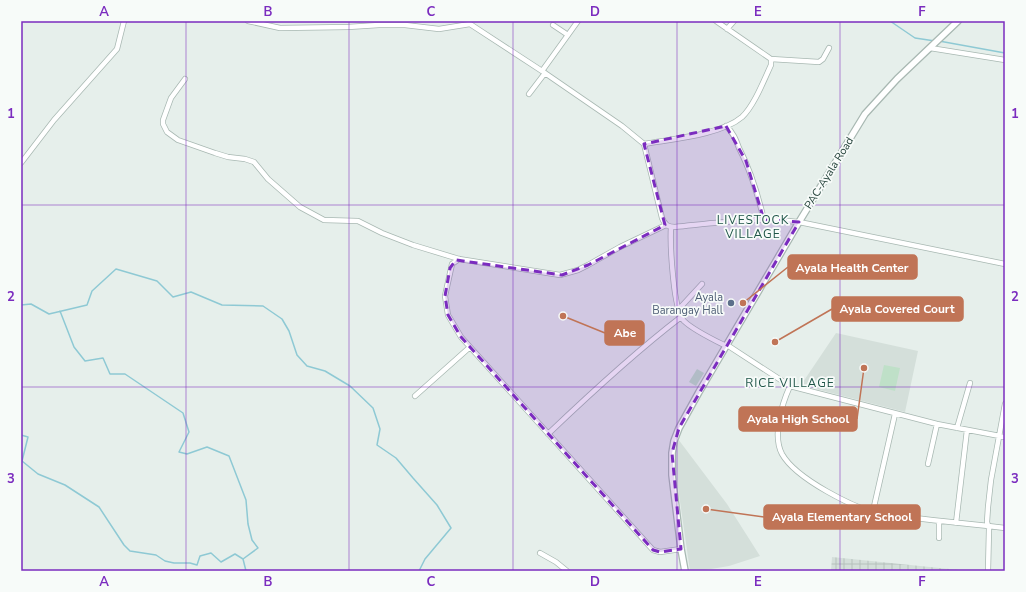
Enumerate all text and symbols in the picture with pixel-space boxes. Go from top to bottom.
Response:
text: A [99,3,109,21]
text: B [264,3,273,21]
text: C [427,3,436,21]
text: D [590,3,600,21]
text: E [754,3,762,21]
text: F [918,3,926,21]
text: 1 [7,105,15,123]
text: 1 [1011,105,1019,123]
street label: PAC-Ayala Road [801,134,857,212]
district label: LIVESTOCK VILLAGE [717,212,789,242]
callout: Ayala Health Center [788,255,917,279]
text: Ayala Health Center [796,260,909,276]
text: 2 [7,288,15,306]
text: 2 [1011,288,1019,306]
place label: Ayala Barangay Hall [652,290,724,318]
callout: Ayala Covered Court [832,297,963,321]
marker: Ayala Barangay Hall [726,298,736,308]
text: Ayala Covered Court [840,301,955,317]
callout: Abe [605,321,644,345]
text: Abe [614,325,637,341]
district label: RICE VILLAGE [745,375,835,391]
callout: Ayala High School [739,407,857,431]
text: Ayala High School [747,411,850,427]
text: 3 [7,470,15,488]
text: 3 [1011,470,1019,488]
callout: Ayala Elementary School [764,505,920,529]
text: Ayala Elementary School [772,509,912,525]
text: A [99,573,109,591]
text: B [264,573,273,591]
text: C [427,573,436,591]
text: D [590,573,600,591]
text: E [754,573,762,591]
text: F [918,573,926,591]

